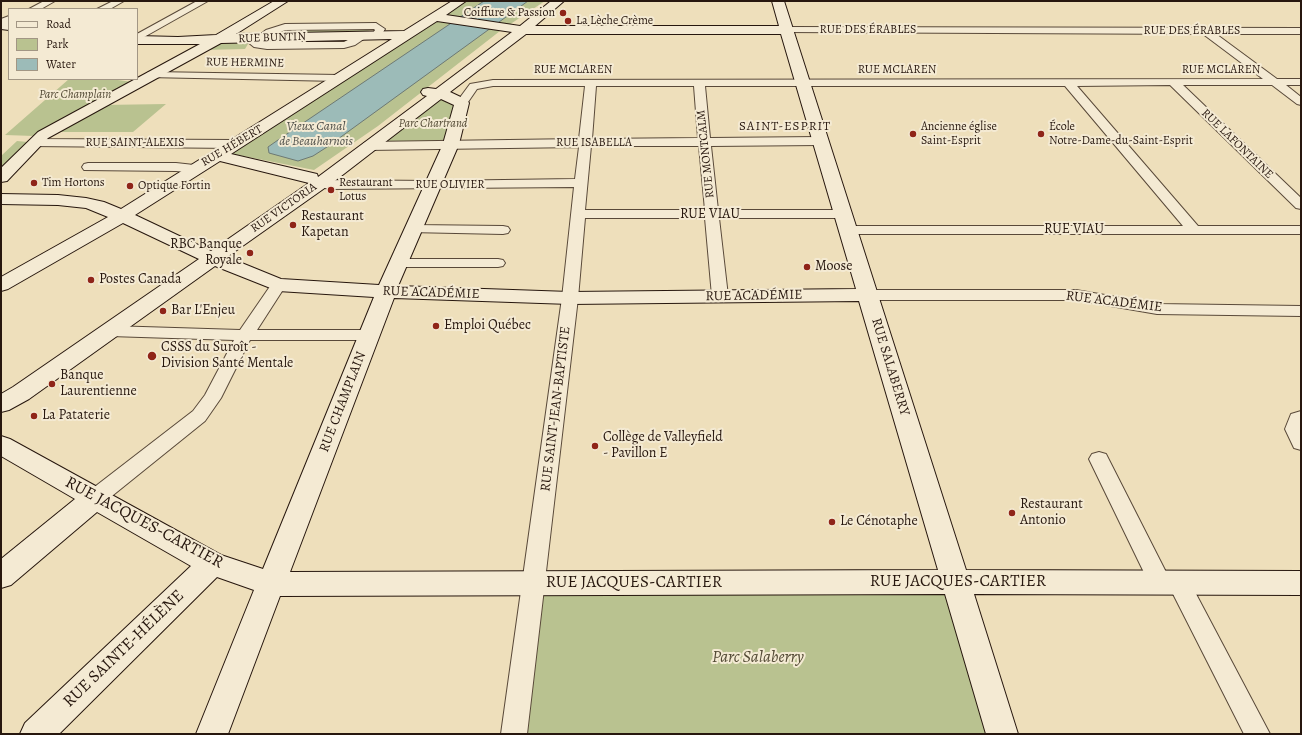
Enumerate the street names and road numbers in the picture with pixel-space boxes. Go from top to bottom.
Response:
street label: RUE DES ÉRABLES [820,23,916,37]
street label: RUE DES ÉRABLES [1144,24,1240,38]
street label: RUE BUNTIN [238,30,306,46]
street label: RUE HERMINE [206,55,284,71]
street label: RUE MCLAREN [534,63,612,77]
street label: RUE MCLAREN [858,63,936,77]
street label: RUE MCLAREN [1182,63,1260,77]
street label: RUE LAFONTAINE [1198,106,1276,182]
street label: RUE MONTCALM [694,109,718,199]
street label: RUE HÉBERT [199,122,265,170]
street label: RUE SAINT-ALEXIS [86,136,184,150]
street label: RUE ISABELLA [556,136,632,150]
street label: RUE OLIVIER [415,178,485,192]
street label: RUE VICTORIA [248,180,320,236]
street label: RUE VIAU [680,207,740,223]
street label: RUE VIAU [1044,222,1104,238]
street label: RUE ACADÉMIE [382,283,480,303]
street label: RUE ACADÉMIE [705,287,803,305]
street label: RUE ACADÉMIE [1065,288,1163,316]
street label: RUE SALABERRY [867,316,913,418]
street label: RUE SAINT-JEAN-BAPTISTE [538,325,574,493]
street label: RUE CHAMPLAIN [316,349,370,455]
street label: RUE JACQUES-CARTIER [61,473,227,573]
street label: RUE JACQUES-CARTIER [870,572,1046,592]
street label: RUE JACQUES-CARTIER [546,573,722,593]
street label: RUE SAINTE-HÉLÈNE [59,586,189,712]

